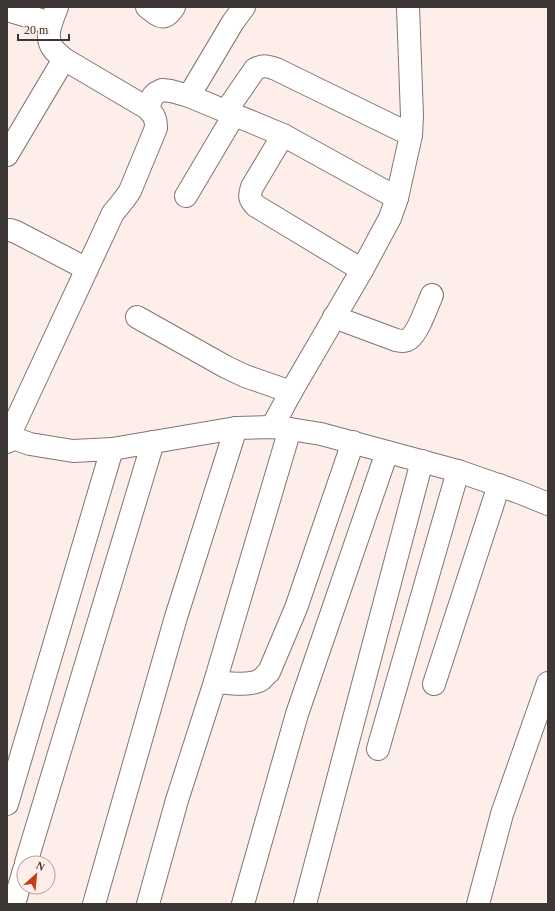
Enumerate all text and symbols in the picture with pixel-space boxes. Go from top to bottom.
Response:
scale bar [18,16,69,42]
text: 20 m [24,23,49,37]
north arrow [16,855,56,895]
text: N [34,859,47,873]

